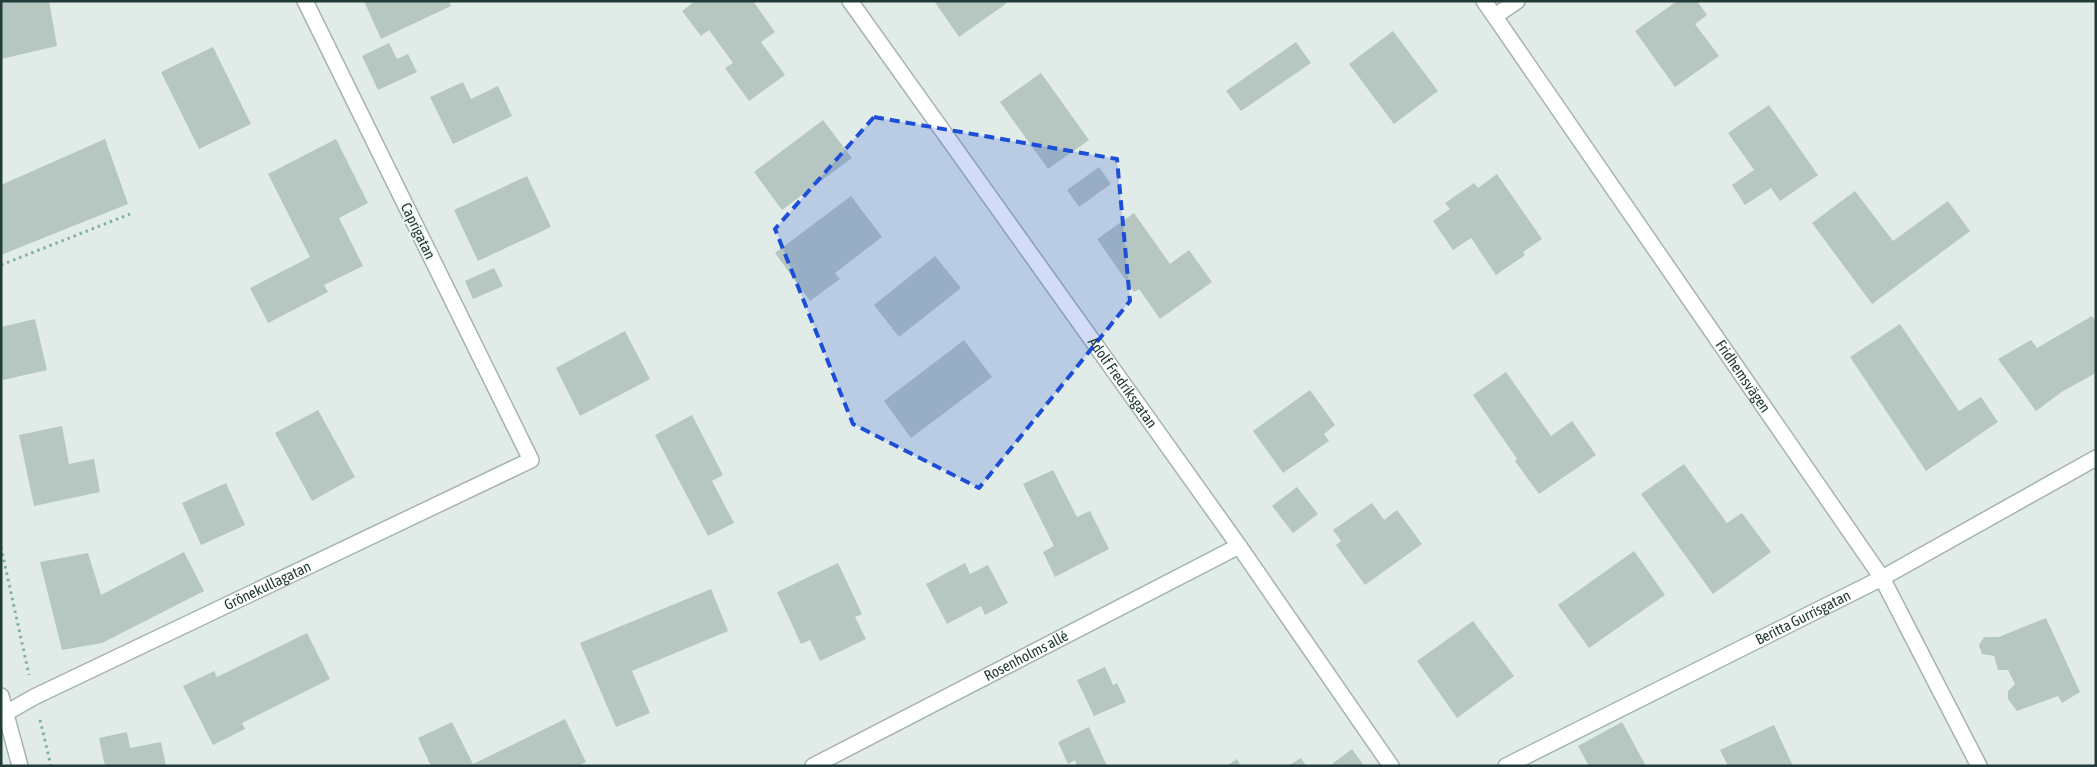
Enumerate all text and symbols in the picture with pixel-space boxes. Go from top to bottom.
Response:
street label: Caprigatan [398,200,439,262]
street label: Adolf Fredriksgatan [1085,334,1161,431]
street label: Fridhemsvägen [1712,337,1774,416]
street label: Grönekullagatan [221,557,313,613]
street label: Beritta Gurrisgatan [1752,586,1853,648]
street label: Rosenholms allé [981,627,1071,684]

